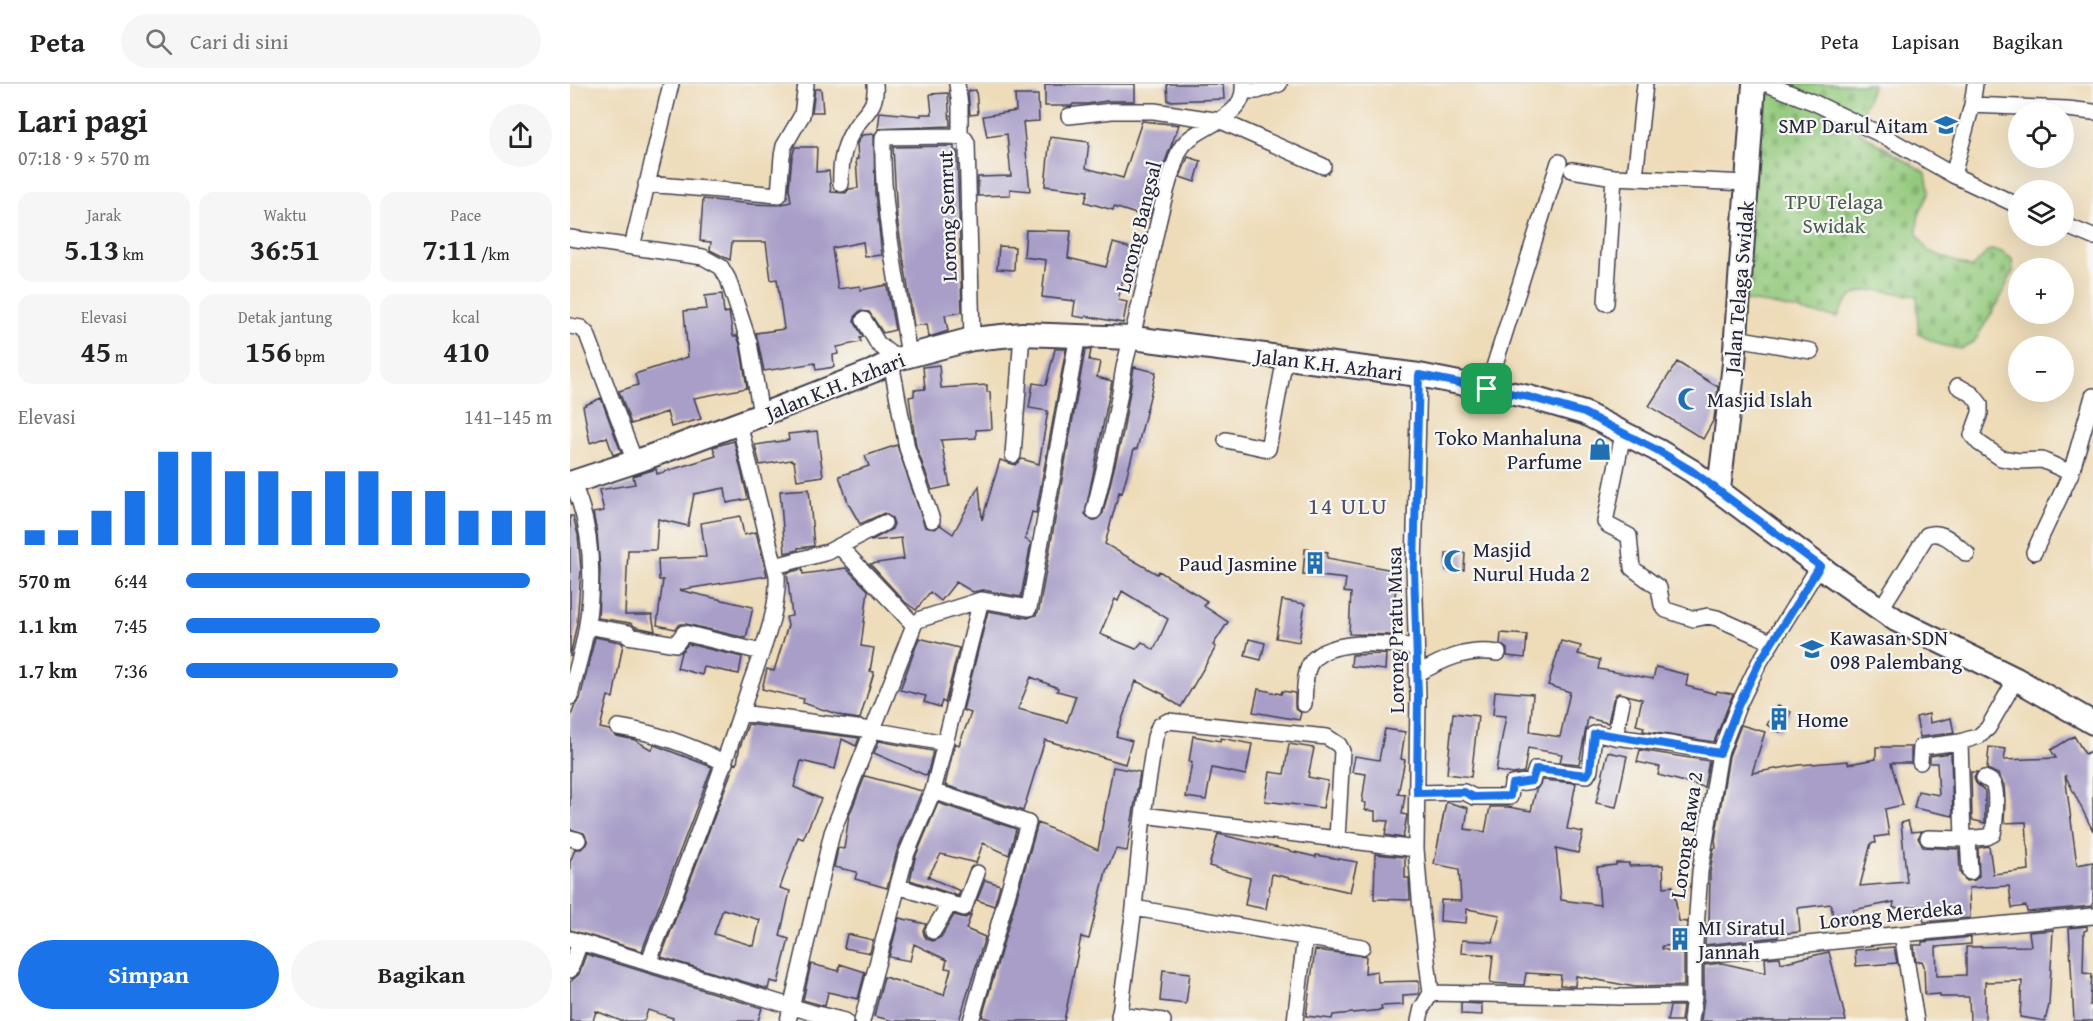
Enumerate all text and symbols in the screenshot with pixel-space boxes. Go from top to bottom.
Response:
search box [121,14,541,68]
text: Peta [30,21,85,62]
icon: search [142,25,175,58]
text: Cari di sini [190,25,289,57]
text: Peta [1821,26,1859,57]
text: Lapisan [1892,26,1959,57]
text: Bagikan [1992,26,2063,57]
text: Lari pagi [18,96,148,144]
map controls [2008,102,2074,402]
button: locate [2008,102,2074,168]
button: share [489,104,552,167]
place label: SMP Darul Aitam [1778,110,1928,141]
school or university icon: SMP Darul Aitam [1933,112,1959,138]
text: 07:18 · 9 × 570 m [18,143,150,172]
street label: Lorong Semrut [929,149,965,282]
street label: Lorong Bangsal [1107,158,1169,296]
button: layers [2008,180,2074,246]
park label: TPU Telaga Swidak [1785,186,1883,241]
street label: Jalan Telaga Swidak [1716,199,1762,378]
text: Jarak [87,203,121,227]
text: Waktu [264,203,306,227]
text: Pace [451,203,481,227]
text: 5.13 [64,227,119,271]
text: 36:51 [250,227,320,271]
text: 7:11 [422,227,477,271]
text: km [119,242,144,266]
text: /km [477,242,510,266]
button: + [2008,258,2074,324]
text: Elevasi [81,305,127,329]
text: Detak jantung [238,305,332,329]
text: kcal [452,305,480,329]
text: 45 [80,329,111,373]
text: 156 [245,329,292,373]
text: 410 [443,329,489,373]
button: − [2008,336,2074,402]
street label: Jalan K.H. Azhari [1251,339,1405,388]
text: m [111,344,128,368]
text: bpm [292,344,325,368]
street label: Jalan K.H. Azhari [758,344,910,429]
pin [1461,363,1512,414]
icon: arrive [1470,372,1503,405]
place label: Masjid Islah [1707,384,1812,415]
mosque icon: Masjid Islah [1676,386,1702,412]
text: Elevasi [18,402,76,431]
text: 141–145 m [464,402,552,431]
place label: Toko Manhaluna Parfume [1435,422,1582,477]
shop icon: Toko Manhaluna Parfume [1587,436,1613,462]
district label: 14 ULU [1308,488,1388,523]
place label: Masjid Nurul Huda 2 [1473,534,1590,589]
street label: Lorong Pratu Musa [1378,546,1412,714]
place label: Paud Jasmine [1179,548,1297,579]
mosque icon: Masjid Nurul Huda 2 [1442,548,1468,574]
building icon: Paud Jasmine [1302,550,1328,576]
text: 570 m [18,566,71,595]
text: 6:44 [114,566,148,595]
text: 1.1 km [18,611,77,640]
text: 7:45 [114,611,148,640]
place label: Kawasan SDN 098 Palembang [1830,622,1963,677]
school or university icon: Kawasan SDN 098 Palembang [1799,636,1825,662]
text: 1.7 km [18,656,77,685]
text: 7:36 [114,656,148,685]
place label: Home [1797,704,1849,735]
building icon: Home [1766,706,1792,732]
street label: Lorong Rawa 2 [1662,770,1710,900]
street label: Lorong Merdeka [1818,891,1964,937]
place label: MI Siratul Jannah [1695,912,1786,967]
building icon: MI Siratul Jannah [1667,926,1693,952]
button: Simpan [18,940,279,1009]
button: Bagikan [291,940,552,1009]

